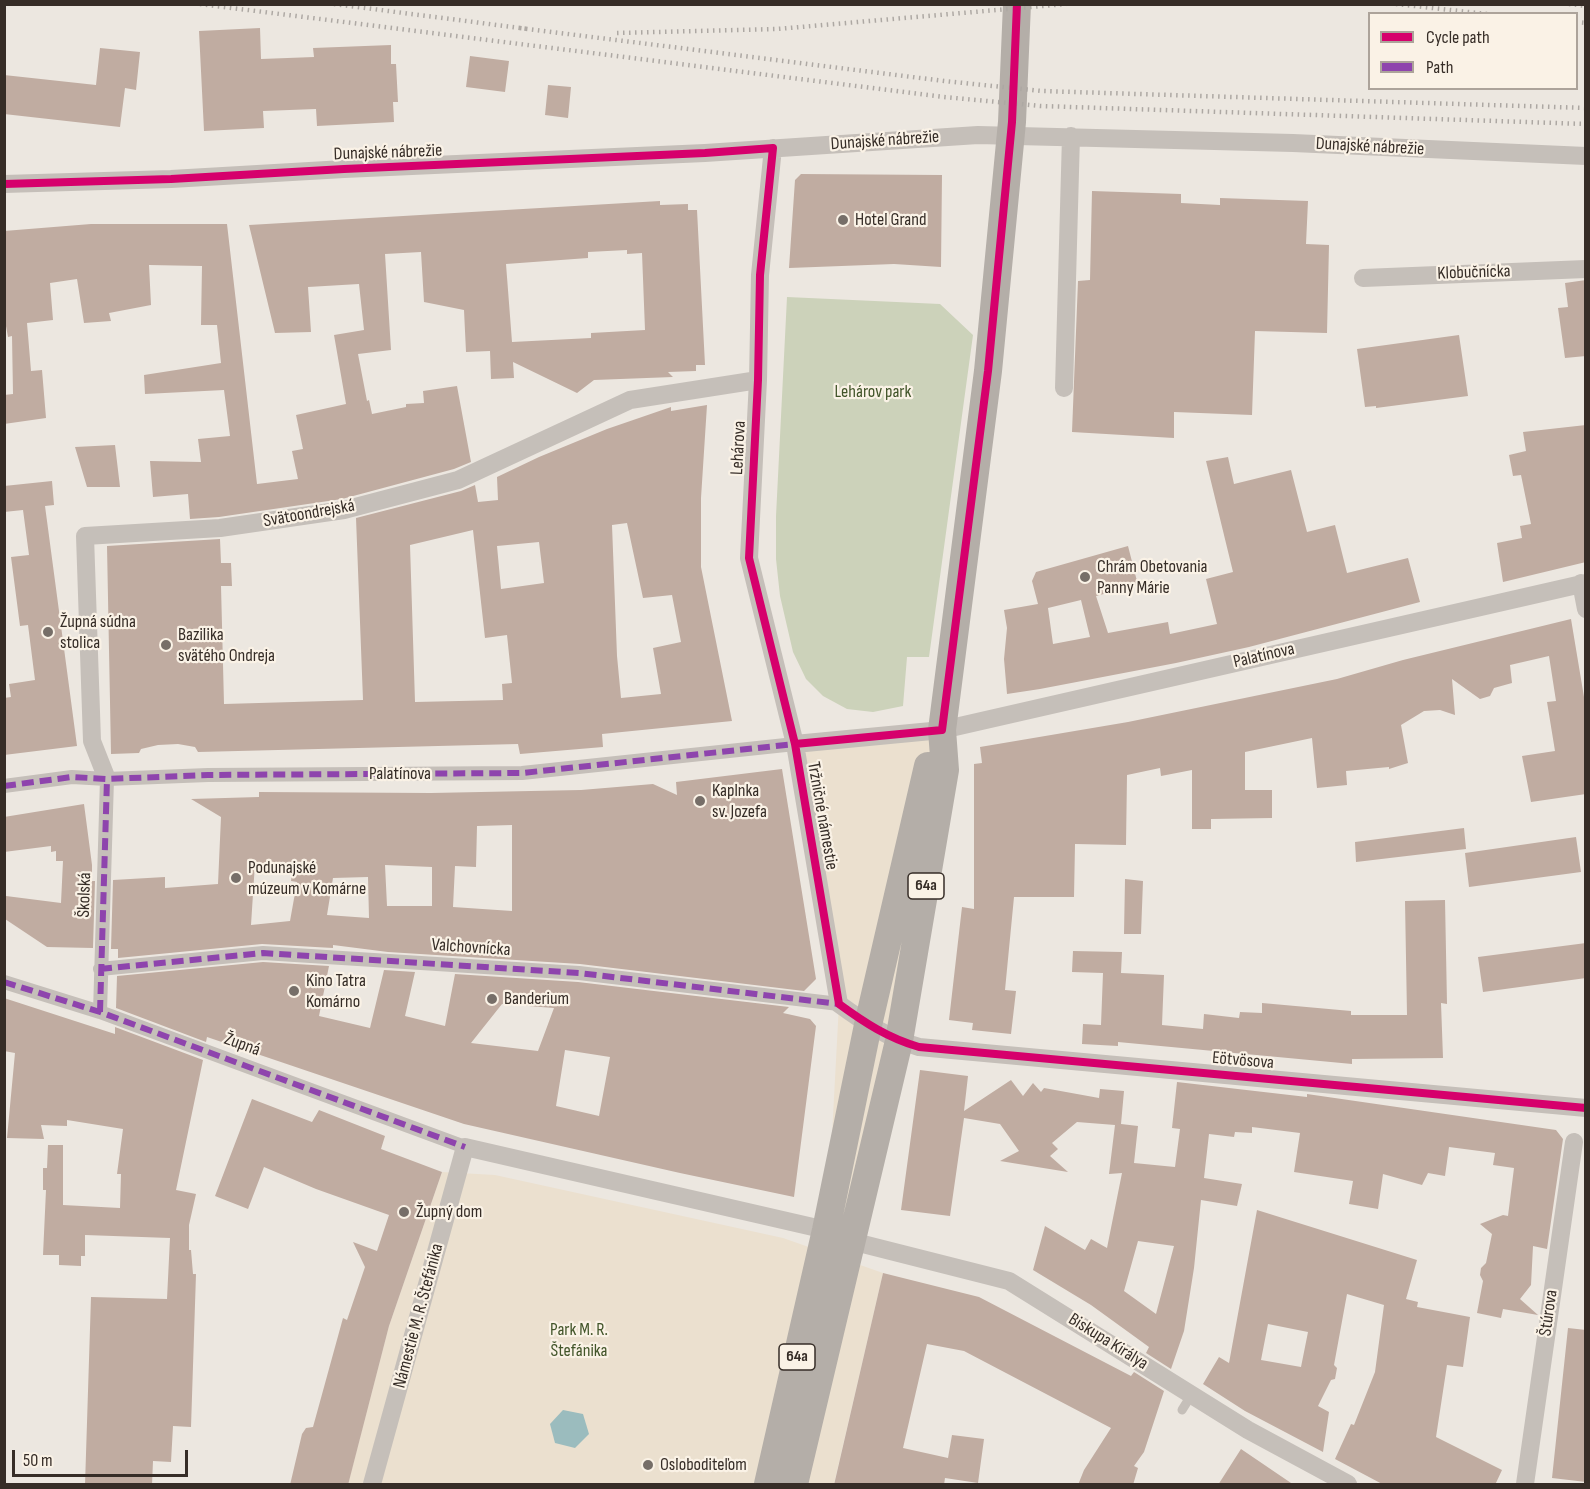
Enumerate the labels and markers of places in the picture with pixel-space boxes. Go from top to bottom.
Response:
place label: Hotel Grand [855,209,926,231]
marker: Hotel Grand [836,213,850,227]
place label: Chrám Obetovania Panny Márie [1097,556,1207,598]
marker: Chrám Obetovania Panny Márie [1078,570,1092,584]
place label: Župná súdna stolica [60,611,136,654]
place label: Bazilika svätého Ondreja [178,624,275,666]
marker: Župná súdna stolica [41,625,55,639]
marker: Bazilika svätého Ondreja [159,638,173,652]
place label: Kaplnka sv. Jozefa [712,780,767,822]
marker: Kaplnka sv. Jozefa [693,794,707,808]
place label: Podunajské múzeum v Komárne [248,857,366,900]
marker: Podunajské múzeum v Komárne [229,871,243,885]
place label: Kino Tatra Komárno [306,970,366,1012]
marker: Kino Tatra Komárno [287,984,301,998]
place label: Banderium [504,988,569,1010]
marker: Banderium [485,992,499,1006]
place label: Župný dom [416,1201,482,1223]
marker: Župný dom [397,1205,411,1219]
place label: Osloboditeľom [660,1454,747,1476]
marker: Osloboditeľom [641,1458,655,1472]

